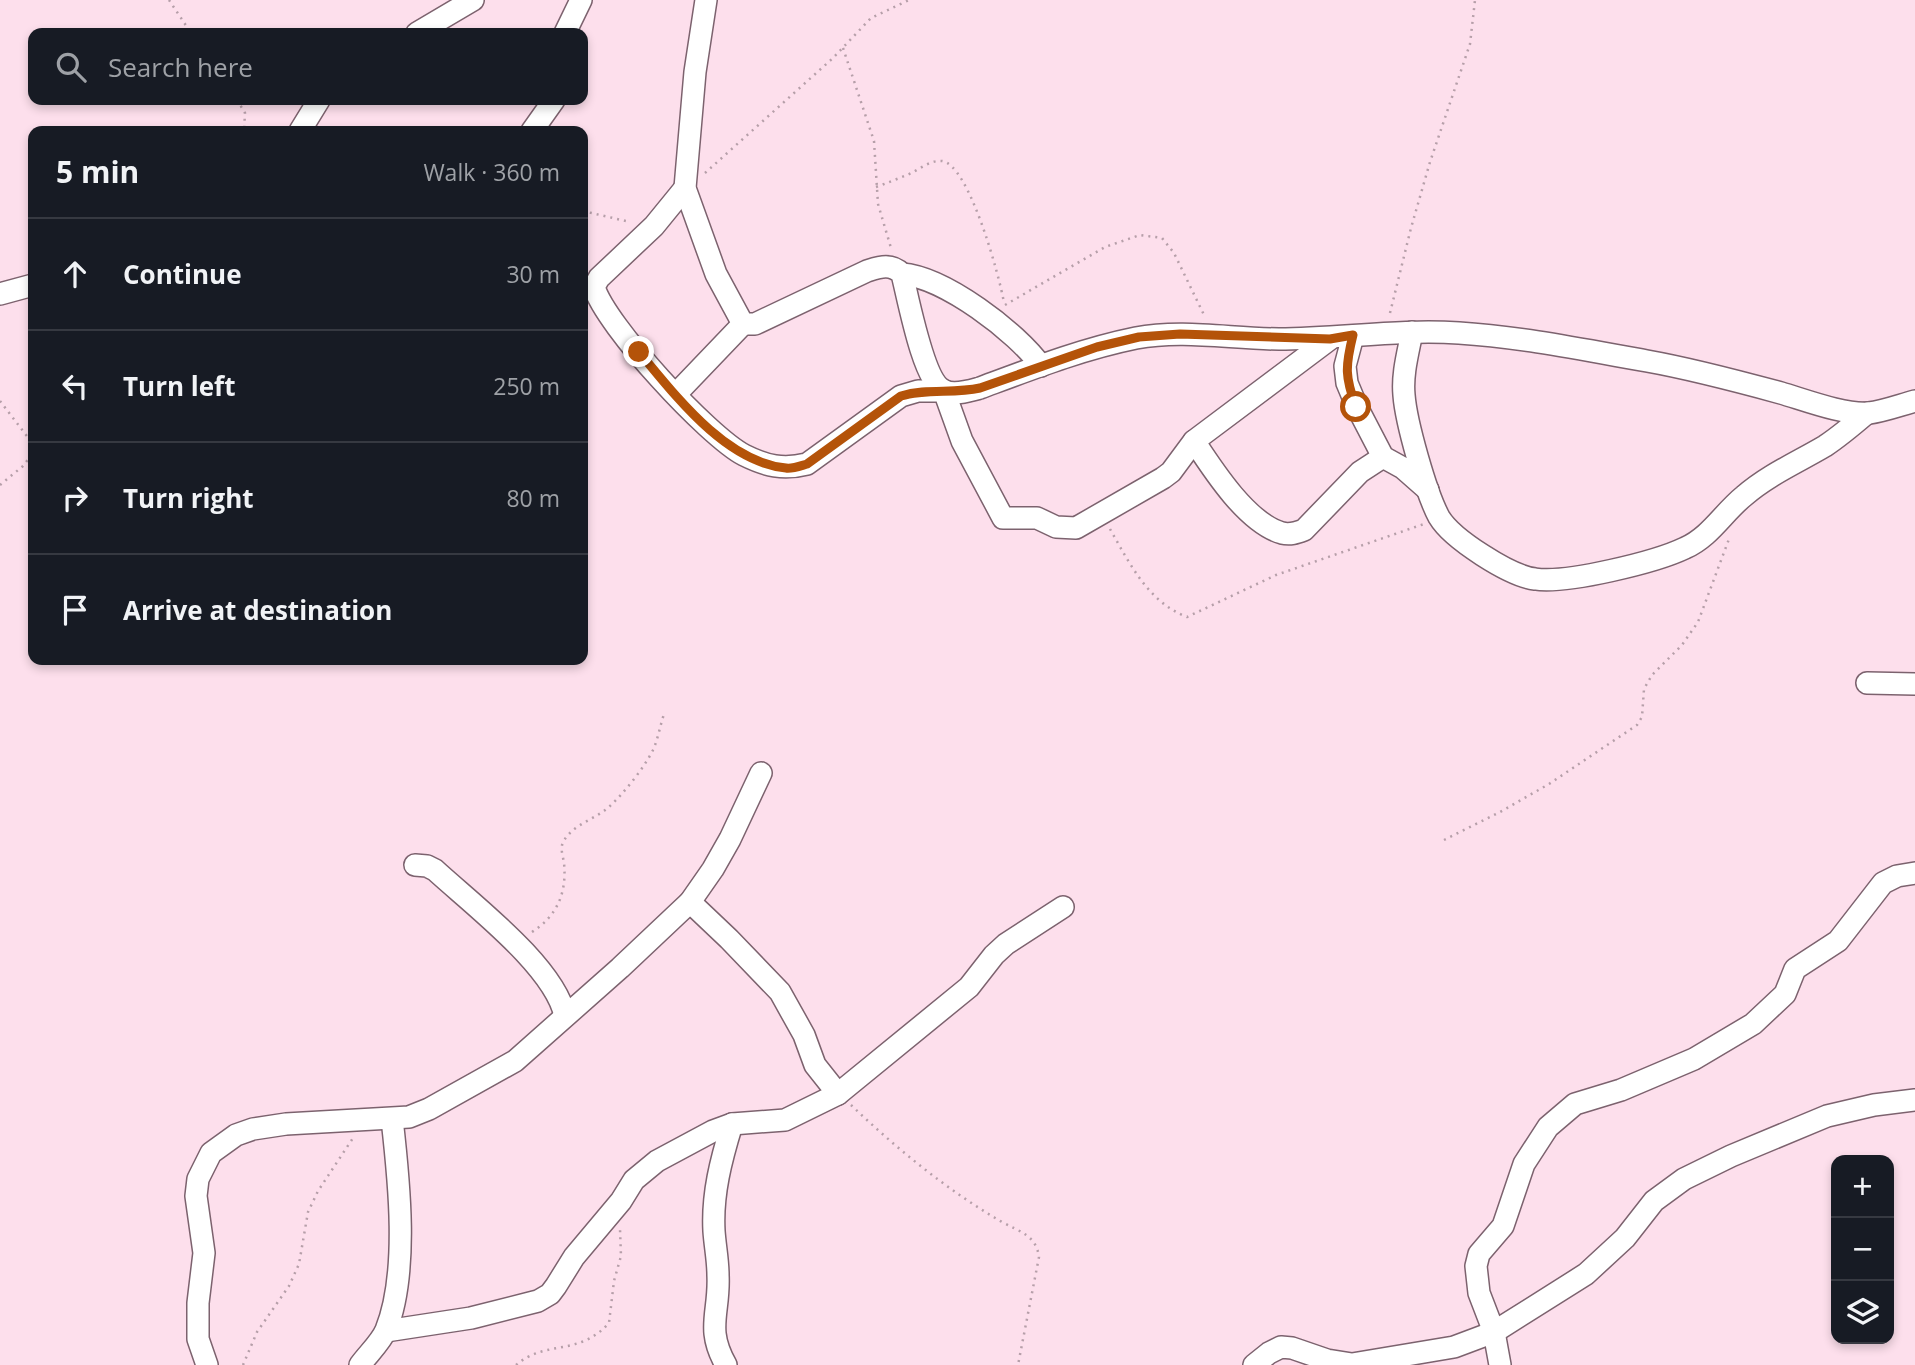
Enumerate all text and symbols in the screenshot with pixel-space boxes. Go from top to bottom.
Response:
search box [28,28,588,105]
icon: search [52,48,90,86]
text: Search here [108,49,253,85]
text: 5 min [56,151,139,192]
text: Walk · 360 m [423,156,560,188]
icon: ahead [56,255,94,293]
text: Continue [123,256,242,292]
text: 30 m [506,258,560,290]
route end [623,336,654,367]
icon: left [56,367,94,405]
text: Turn left [123,368,235,404]
text: 250 m [493,370,560,402]
route start [1340,391,1371,422]
icon: right [56,479,94,517]
text: Turn right [123,480,254,516]
text: 80 m [506,482,560,514]
icon: arrive [56,591,94,629]
text: Arrive at destination [123,592,392,628]
map controls [1831,1155,1894,1344]
button: + [1831,1155,1894,1218]
button: − [1831,1218,1894,1281]
button: layers [1831,1281,1894,1344]

